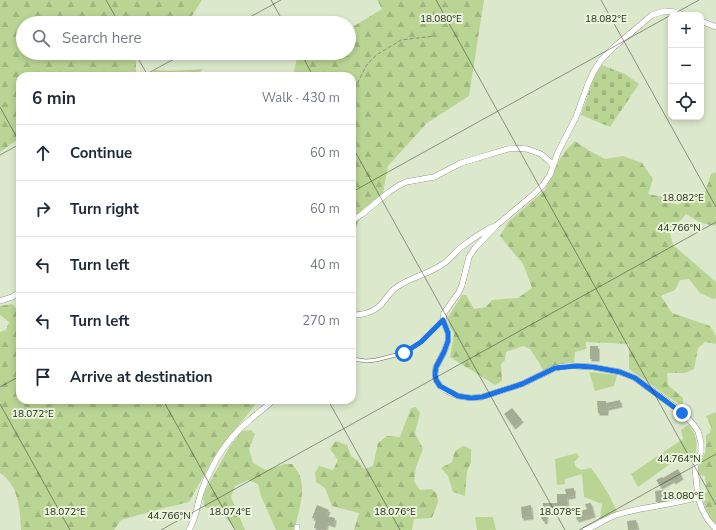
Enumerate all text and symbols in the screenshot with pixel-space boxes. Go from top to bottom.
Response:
text: 18.080°E [420,12,462,26]
text: 18.082°E [585,12,627,26]
map controls [668,12,704,120]
button: + [668,12,704,48]
search box [16,16,356,60]
icon: search [30,27,52,49]
text: Search here [62,28,142,48]
button: − [668,48,704,84]
button: locate [668,84,704,120]
text: 6 min [32,87,76,110]
text: Walk · 430 m [262,89,340,107]
icon: ahead [32,142,54,164]
text: Continue [70,143,132,163]
text: 60 m [310,144,340,162]
text: 18.082°E [662,191,704,205]
icon: right [32,198,54,220]
text: Turn right [70,199,139,219]
text: 60 m [310,200,340,218]
text: 44.766°N [657,221,701,235]
icon: left [32,254,54,276]
text: Turn left [70,255,129,275]
text: 40 m [310,256,340,274]
icon: left [32,310,54,332]
text: Turn left [70,311,129,331]
text: 270 m [302,312,340,330]
route start [395,344,413,362]
icon: arrive [32,366,54,388]
text: Arrive at destination [70,367,213,387]
route end [673,404,691,422]
text: 18.072°E [12,407,54,421]
text: 44.764°N [657,452,701,466]
text: 18.080°E [662,489,704,503]
text: 18.072°E [44,505,86,519]
text: 18.074°E [209,505,251,519]
text: 18.076°E [374,505,416,519]
text: 18.078°E [539,505,581,519]
text: 44.766°N [147,509,191,523]

